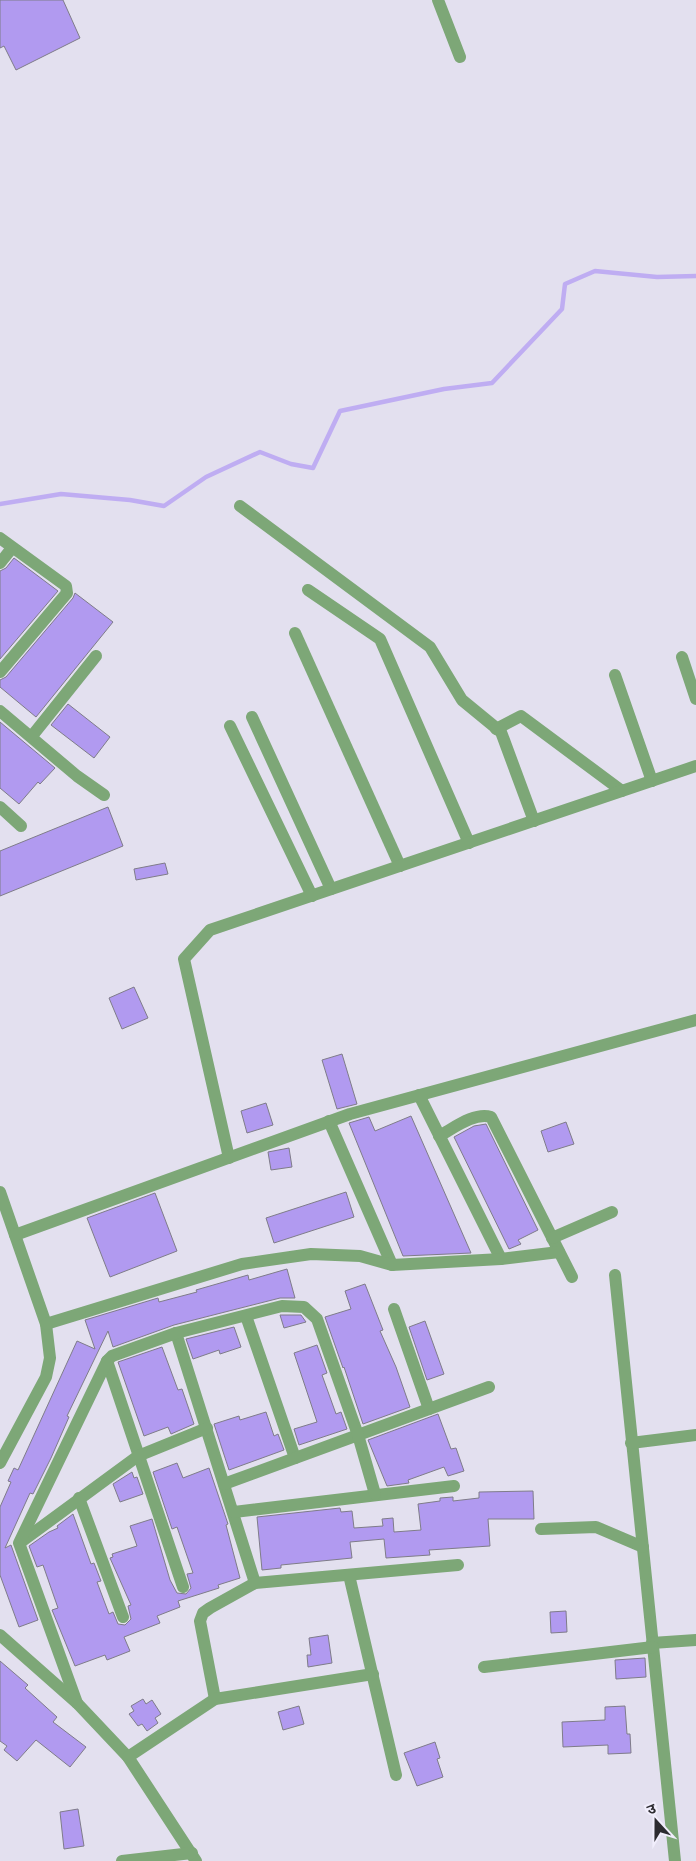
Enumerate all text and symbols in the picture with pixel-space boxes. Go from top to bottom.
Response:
north arrow [631,1796,681,1846]
text: उ [644,1799,659,1818]

